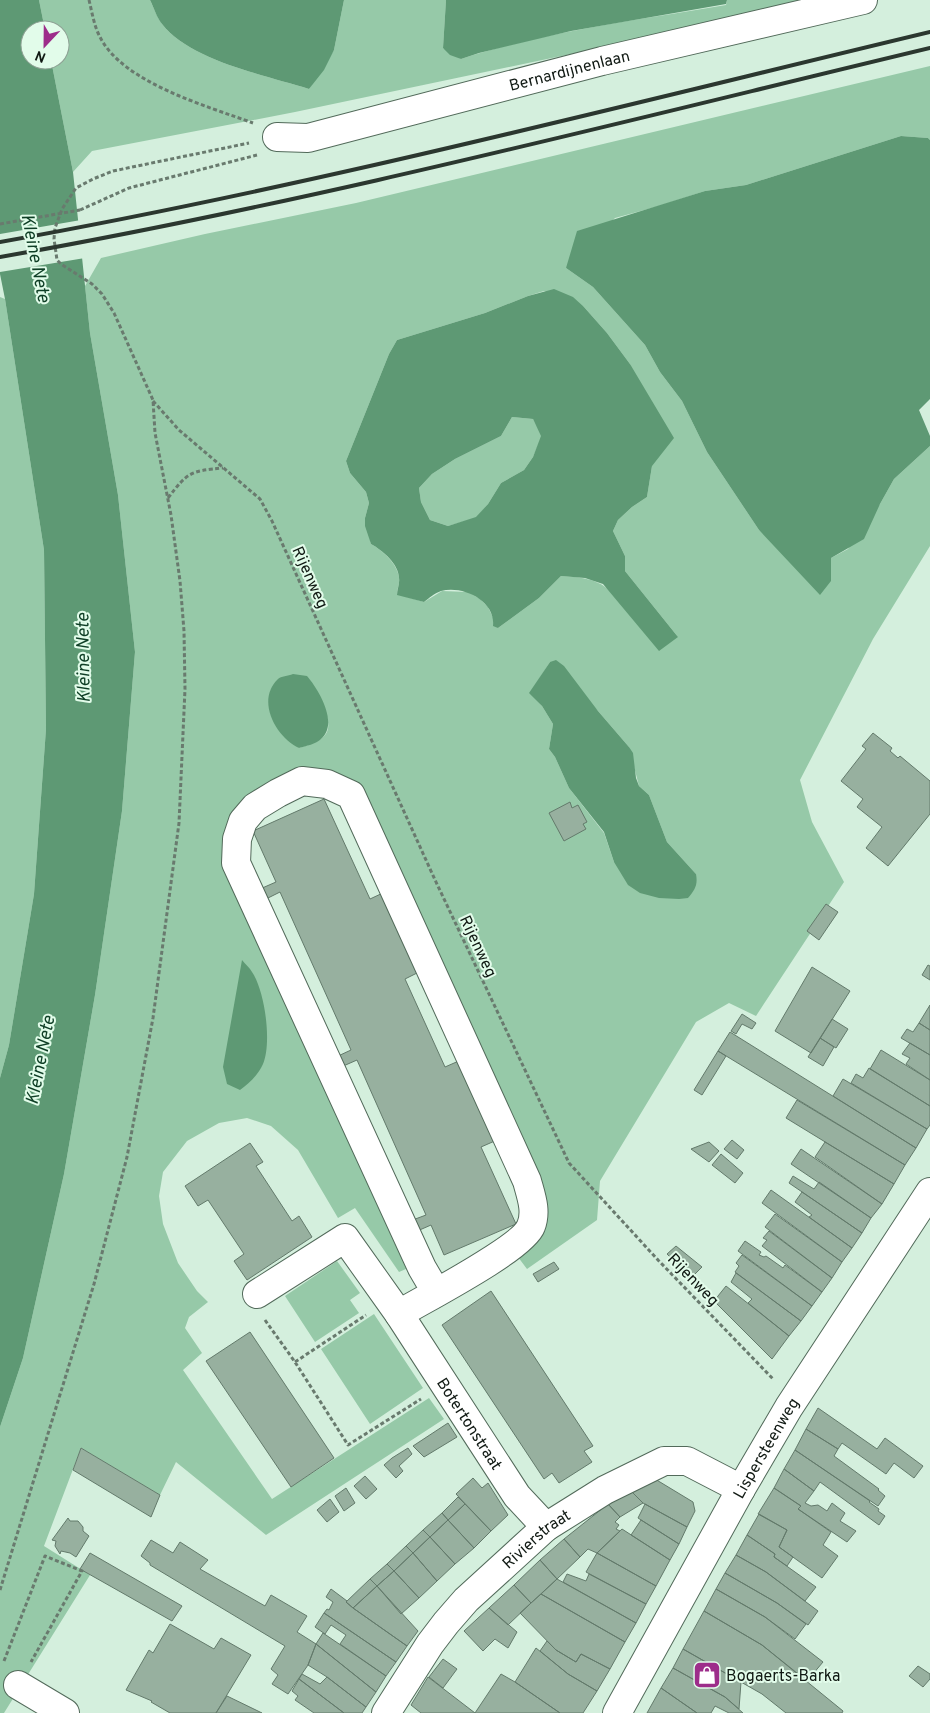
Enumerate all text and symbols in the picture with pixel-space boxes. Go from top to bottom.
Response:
north arrow [20,20,70,70]
text: N [33,46,49,65]
street label: Bernardijnenlaan [507,47,632,97]
water label: Kleine Nete [15,212,55,305]
street label: Rijenweg [287,544,332,612]
water label: Kleine Nete [72,612,97,703]
street label: Rijenweg [454,913,500,981]
water label: Kleine Nete [22,1013,61,1106]
street label: Rijenweg [662,1250,723,1311]
street label: Botertonstraat [431,1375,505,1474]
street label: Lispersteenweg [730,1394,804,1503]
street label: Rivierstraat [499,1506,575,1574]
shop icon: Bogaerts-Barka [692,1660,722,1690]
place label: Bogaerts-Barka [726,1667,840,1687]

